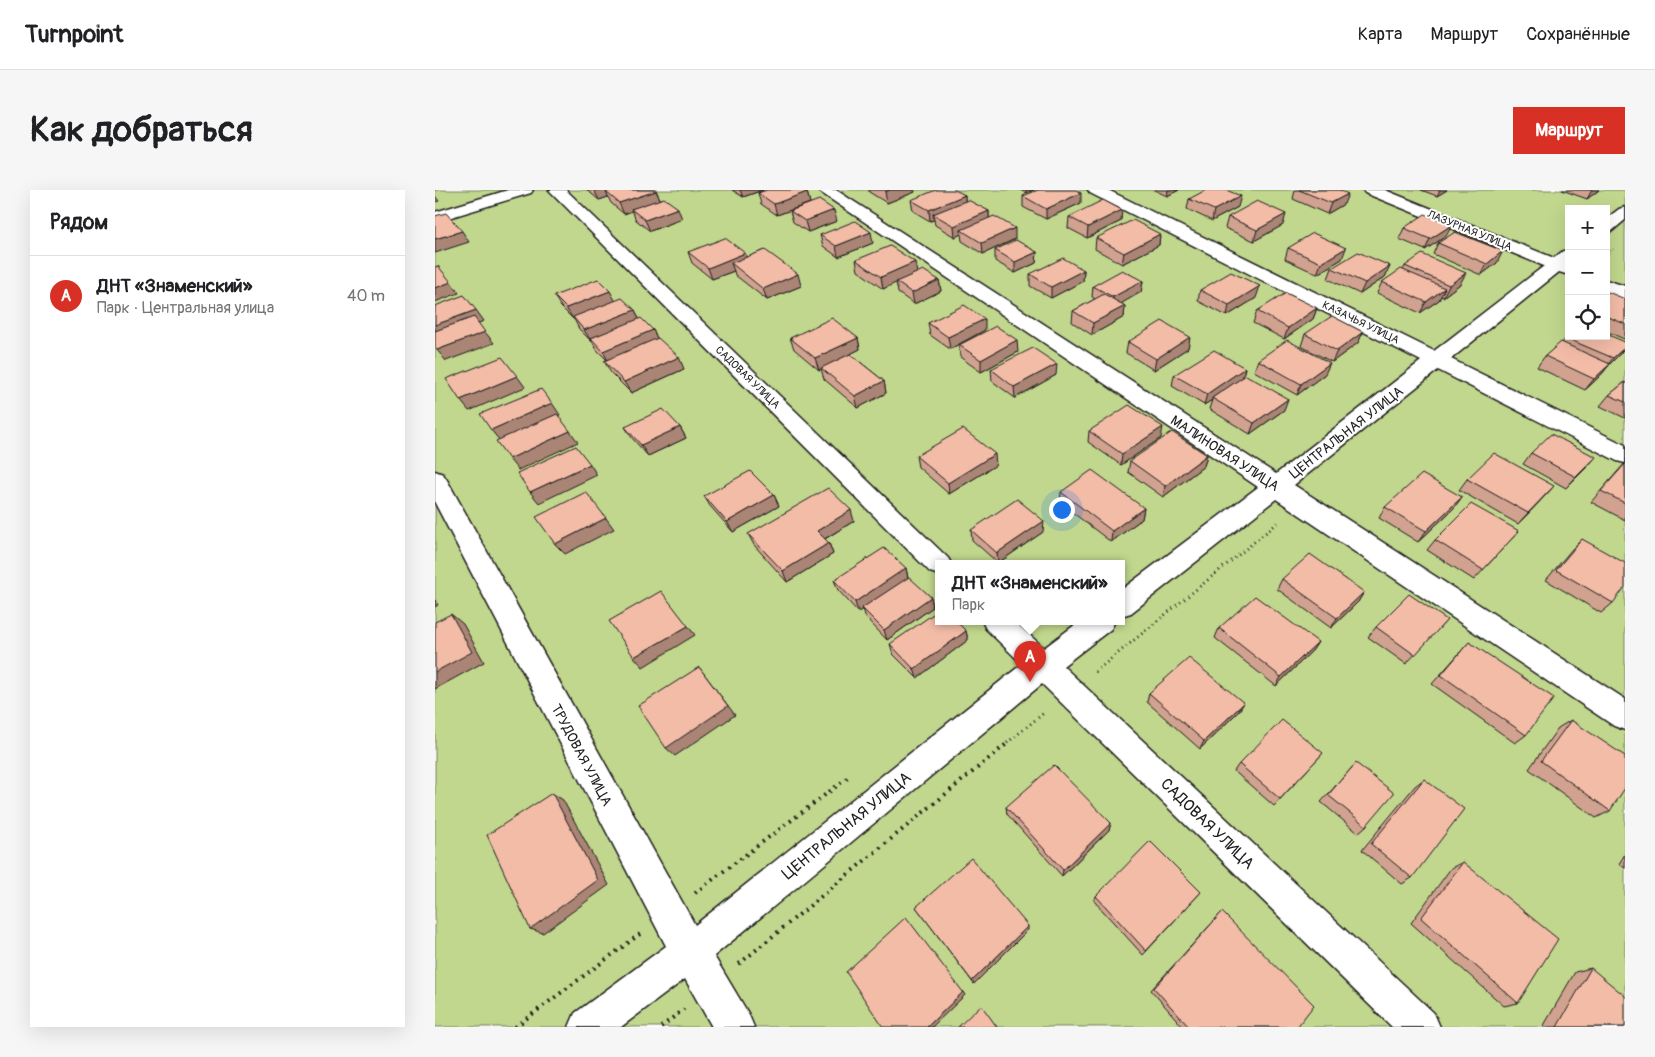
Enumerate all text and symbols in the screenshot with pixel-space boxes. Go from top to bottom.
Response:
text: Turnpoint [25,20,123,49]
text: Карта [1358,23,1402,46]
text: Маршрут [1430,23,1498,46]
text: Сохранённые [1526,23,1630,46]
button: Маршрут [1513,107,1625,154]
text: Как добраться [30,108,253,152]
map controls [1565,205,1610,340]
button: + [1565,205,1610,250]
street label: ЛАЗУРНАЯ УЛИЦА [1425,207,1514,253]
text: Рядом [50,209,108,236]
button: − [1565,250,1610,295]
text: ДНТ «Знаменский» [97,274,252,298]
text: A [61,286,71,306]
text: 40 m [347,286,385,306]
button: locate [1565,295,1610,340]
text: Парк · Центральная улица [97,298,274,318]
street label: КАЗАЧЬЯ УЛИЦА [1320,298,1401,347]
street label: САДОВАЯ УЛИЦА [713,343,783,411]
street label: ЦЕНТРАЛЬНАЯ УЛИЦА [1286,383,1407,482]
street label: МАЛИНОВАЯ УЛИЦА [1167,412,1282,495]
your location [1049,497,1075,523]
popup [935,560,1125,625]
text: ДНТ «Знаменский» [952,571,1108,595]
text: Парк [952,595,985,615]
pin: A [1014,641,1046,682]
street label: ТРУДОВАЯ УЛИЦА [548,701,616,809]
street label: ЦЕНТРАЛЬНАЯ УЛИЦА [778,768,915,884]
street label: САДОВАЯ УЛИЦА [1156,774,1258,874]

